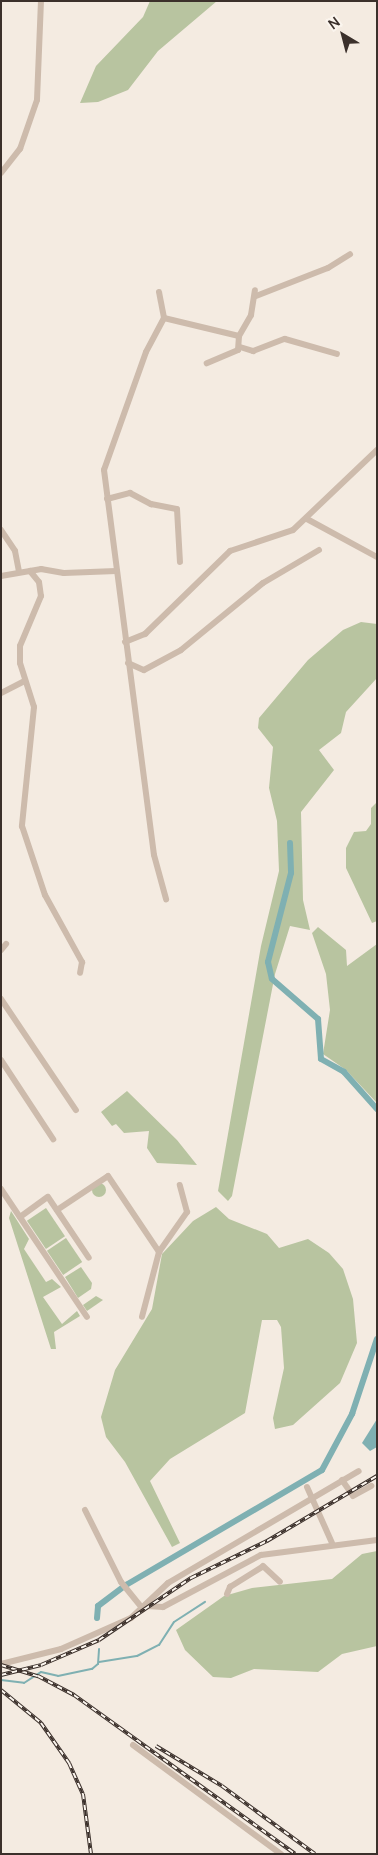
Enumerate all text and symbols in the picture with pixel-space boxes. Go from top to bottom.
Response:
north arrow [318,10,368,60]
text: N [324,12,343,33]

